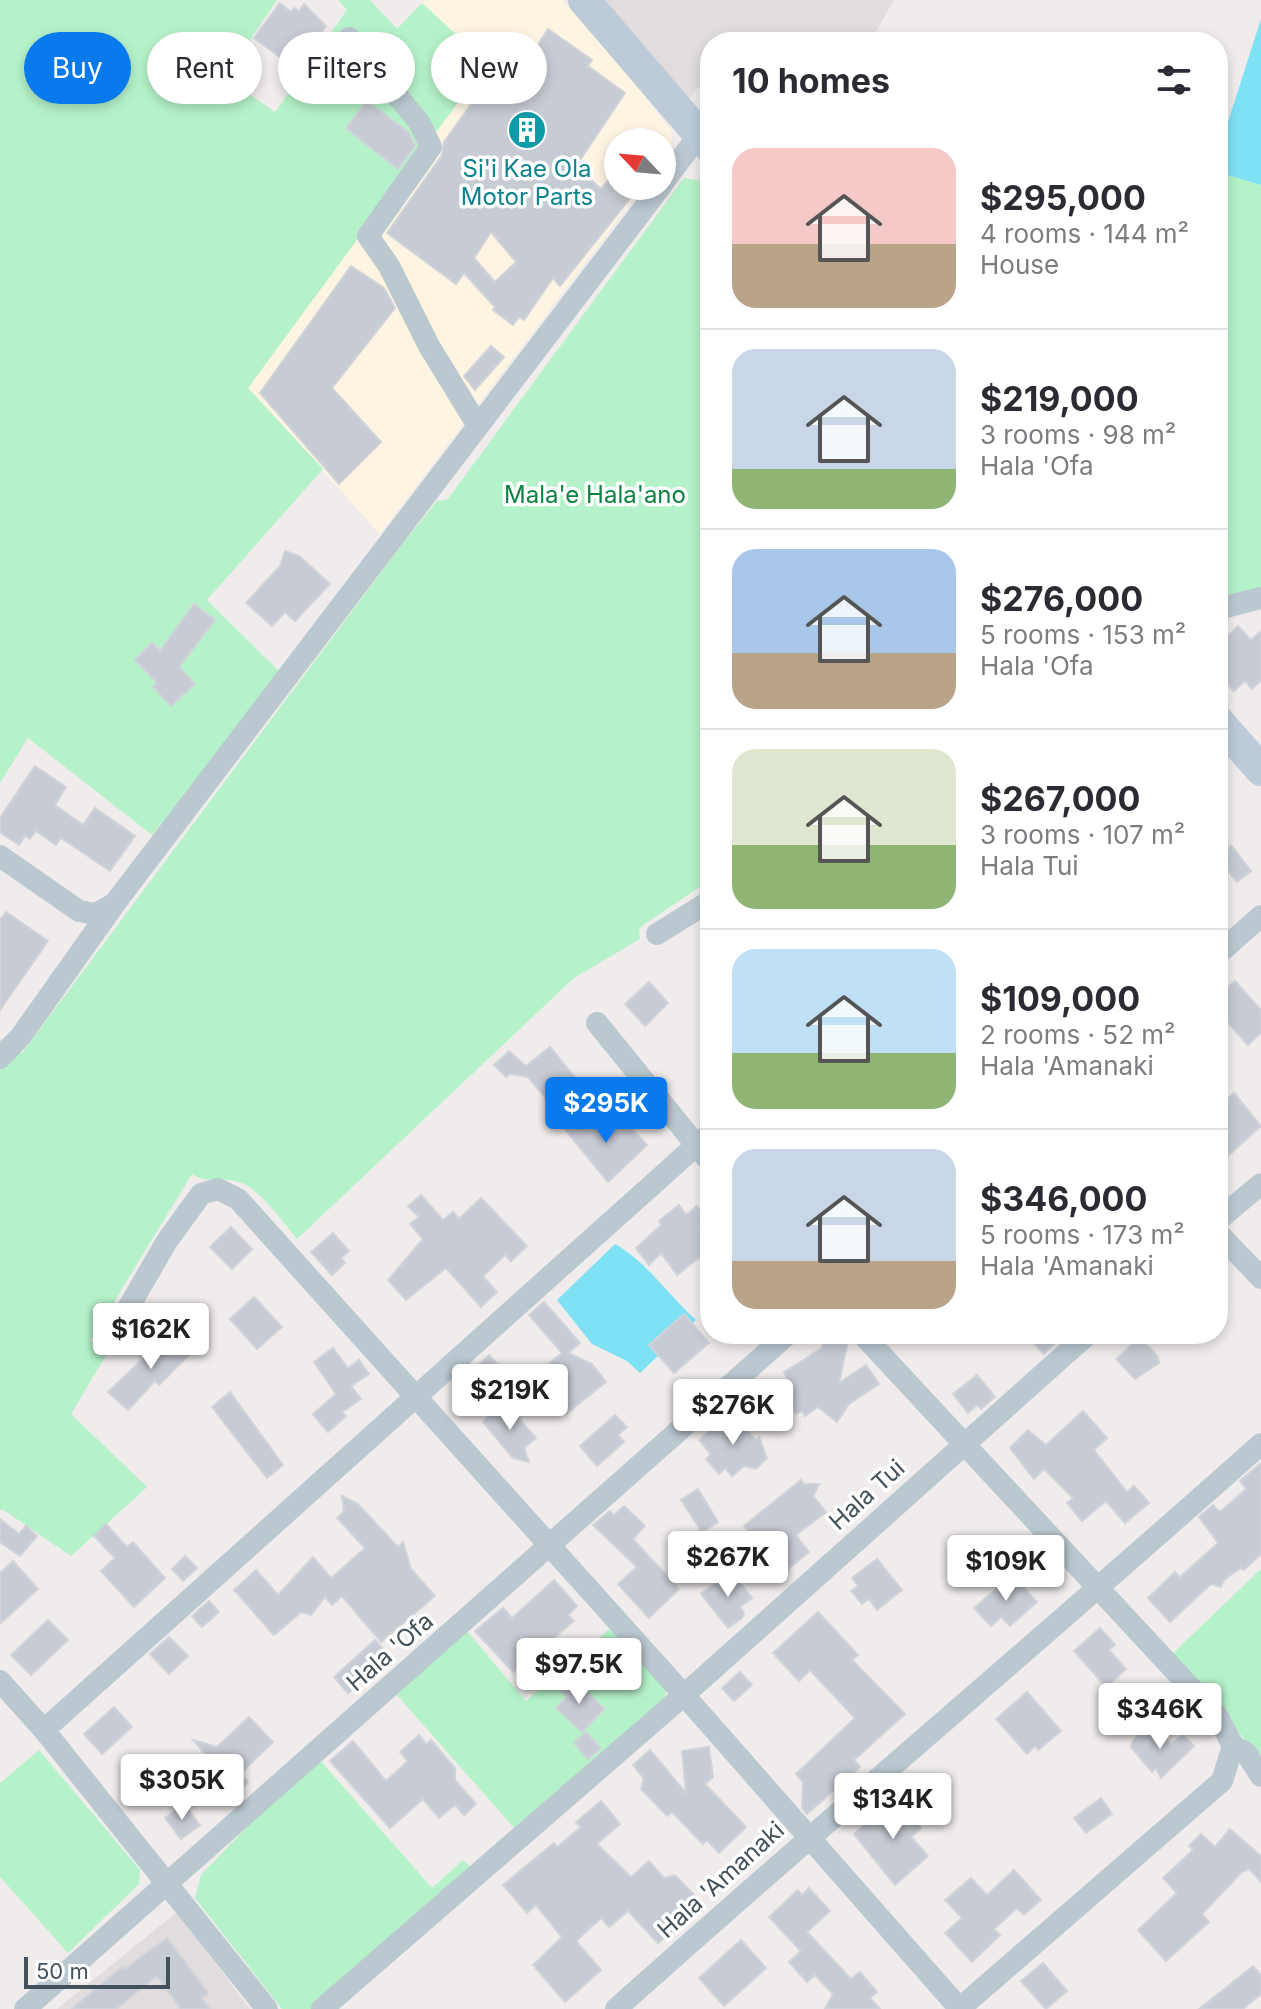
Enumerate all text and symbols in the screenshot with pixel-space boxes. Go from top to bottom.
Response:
chip: Buy [24,32,131,104]
chip: Rent [147,32,262,104]
chip: Filters [278,32,415,104]
chip: New [431,32,547,104]
icon: filters [1152,58,1196,102]
text: 10 homes [732,60,890,101]
building icon: Si'i Kae Ola Motor Parts [506,109,548,151]
north arrow [604,128,676,200]
map controls [604,128,676,200]
place label: Si'i Kae Ola Motor Parts [461,154,593,211]
text: $295,000 [980,177,1146,218]
icon: home [796,180,892,276]
text: 4 rooms · 144 m² [980,218,1189,249]
text: House [980,249,1059,280]
text: $219,000 [980,378,1139,419]
icon: home [796,381,892,477]
text: 3 rooms · 98 m² [980,419,1176,450]
text: Hala 'Ofa [980,450,1094,481]
park label: Mala'e Hala'ano [504,480,686,509]
text: $276,000 [980,578,1143,619]
icon: home [796,581,892,677]
text: 5 rooms · 153 m² [980,619,1186,650]
text: Hala 'Ofa [980,650,1094,681]
text: $267,000 [980,778,1140,819]
icon: home [796,781,892,877]
text: 3 rooms · 107 m² [980,819,1185,850]
text: Hala Tui [980,850,1079,881]
text: $109,000 [980,978,1140,1019]
icon: home [796,981,892,1077]
text: 2 rooms · 52 m² [980,1019,1176,1050]
text: Hala 'Amanaki [980,1050,1154,1081]
pin: $295K [550,1077,662,1145]
text: $295K [563,1087,649,1118]
text: $346,000 [980,1178,1147,1219]
icon: home [796,1181,892,1277]
text: 5 rooms · 173 m² [980,1219,1185,1250]
text: Hala 'Amanaki [980,1250,1154,1281]
pin: $162K [95,1303,207,1371]
text: $162K [111,1313,191,1344]
pin: $219K [454,1364,566,1432]
text: $219K [470,1374,550,1405]
pin: $276K [677,1379,789,1447]
text: $276K [691,1389,775,1420]
street label: Hala Tui [823,1453,910,1536]
pin: $267K [672,1531,784,1599]
pin: $109K [950,1535,1062,1603]
text: $267K [686,1541,770,1572]
text: $109K [965,1545,1047,1576]
street label: Hala 'Ofa [341,1606,439,1697]
pin: $97.5K [514,1638,644,1706]
text: $97.5K [534,1648,624,1679]
pin: $346K [1104,1683,1216,1751]
text: $346K [1117,1693,1203,1724]
pin: $305K [126,1754,238,1822]
text: $305K [139,1764,225,1795]
pin: $134K [837,1773,949,1841]
text: $134K [852,1783,934,1814]
street label: Hala 'Amanaki [651,1815,790,1944]
scale bar [24,1953,170,1989]
text: 50 m [36,1958,89,1984]

